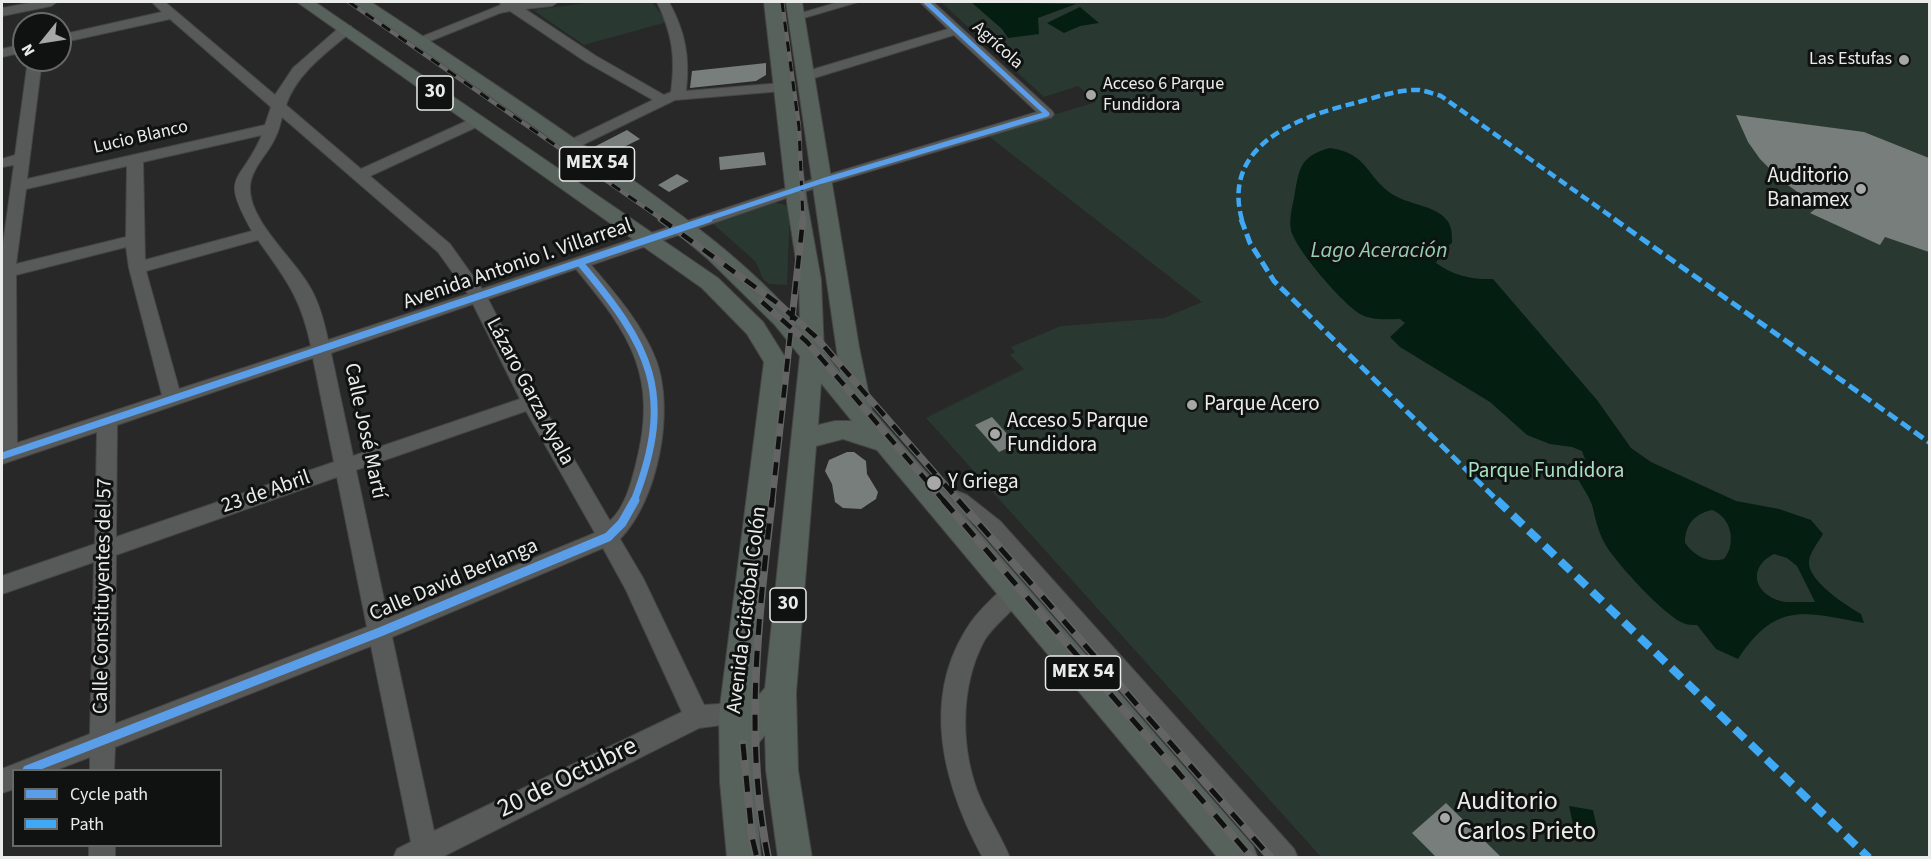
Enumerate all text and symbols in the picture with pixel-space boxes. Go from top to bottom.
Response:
north arrow [12,12,72,72]
street label: Agrícola [967,18,1027,74]
text: N [16,40,40,60]
place label: Las Estufas [1809,49,1892,71]
marker: Las Estufas [1897,53,1911,67]
place label: Acceso 6 Parque Fundidora [1103,74,1224,116]
road number: 30 [417,76,453,110]
marker: Acceso 6 Parque Fundidora [1084,88,1098,102]
street label: Lucio Blanco [92,117,190,159]
road number: MEX 54 [560,147,634,181]
place label: Auditorio Banamex [1767,164,1849,214]
marker: Auditorio Banamex [1854,182,1868,196]
street label: Avenida Antonio I. Villarreal [400,214,636,316]
water label: Lago Aceración [1311,239,1447,265]
street label: Lázaro Garza Ayala [479,314,579,470]
street label: Calle José Martí [337,361,391,501]
place label: Parque Acero [1204,392,1320,418]
marker: Parque Acero [1185,398,1199,412]
place label: Acceso 5 Parque Fundidora [1007,409,1148,459]
marker: Acceso 5 Parque Fundidora [988,427,1002,441]
park label: Parque Fundidora [1468,459,1624,485]
street label: 23 de Abril [218,466,314,520]
place label: Y Griega [948,470,1019,496]
marker: Y Griega [925,474,943,492]
street label: Calle Constituyentes del 57 [89,478,119,714]
street label: Avenida Cristóbal Colón [723,505,773,715]
street label: Calle David Berlanga [366,534,542,628]
road number: 30 [770,588,806,622]
road number: MEX 54 [1046,656,1120,690]
street label: 20 de Octubre [493,732,643,826]
legend [12,769,222,847]
text: Cycle path [70,782,148,807]
place label: Auditorio Carlos Prieto [1457,787,1596,849]
marker: Auditorio Carlos Prieto [1438,811,1452,825]
text: Path [70,812,104,837]

